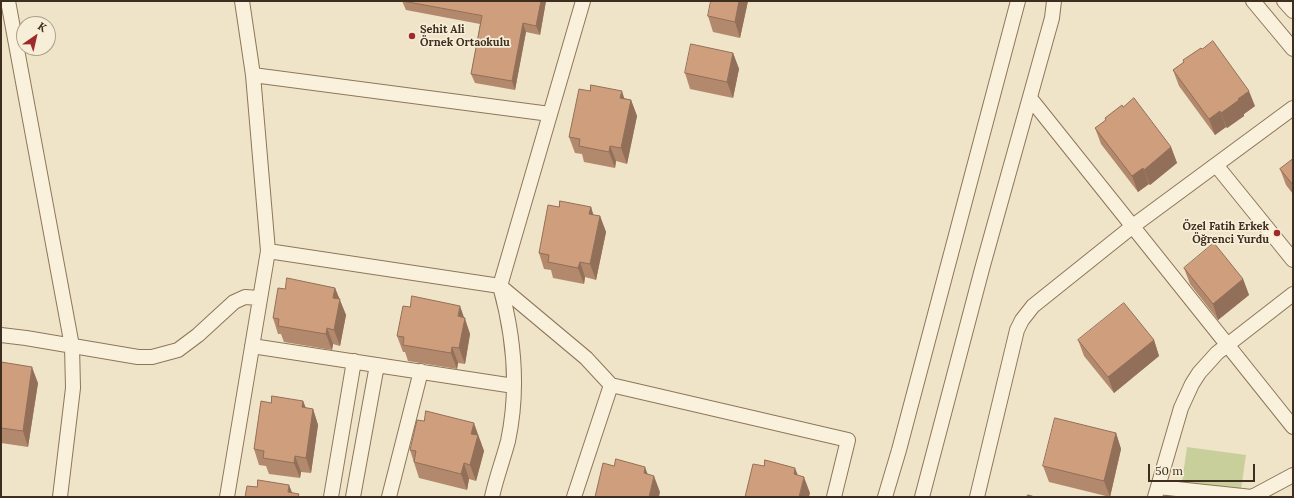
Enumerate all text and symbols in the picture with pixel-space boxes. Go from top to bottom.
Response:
north arrow [16,16,56,56]
text: K [35,19,49,35]
place label: Şehit Ali Örnek Ortaokulu [420,23,510,49]
marker: Şehit Ali Örnek Ortaokulu [407,31,417,41]
place label: Özel Fatih Erkek Öğrenci Yurdu [1183,220,1269,246]
marker: Özel Fatih Erkek Öğrenci Yurdu [1272,228,1282,238]
scale bar [1150,456,1257,482]
text: 50 m [1155,463,1183,478]

